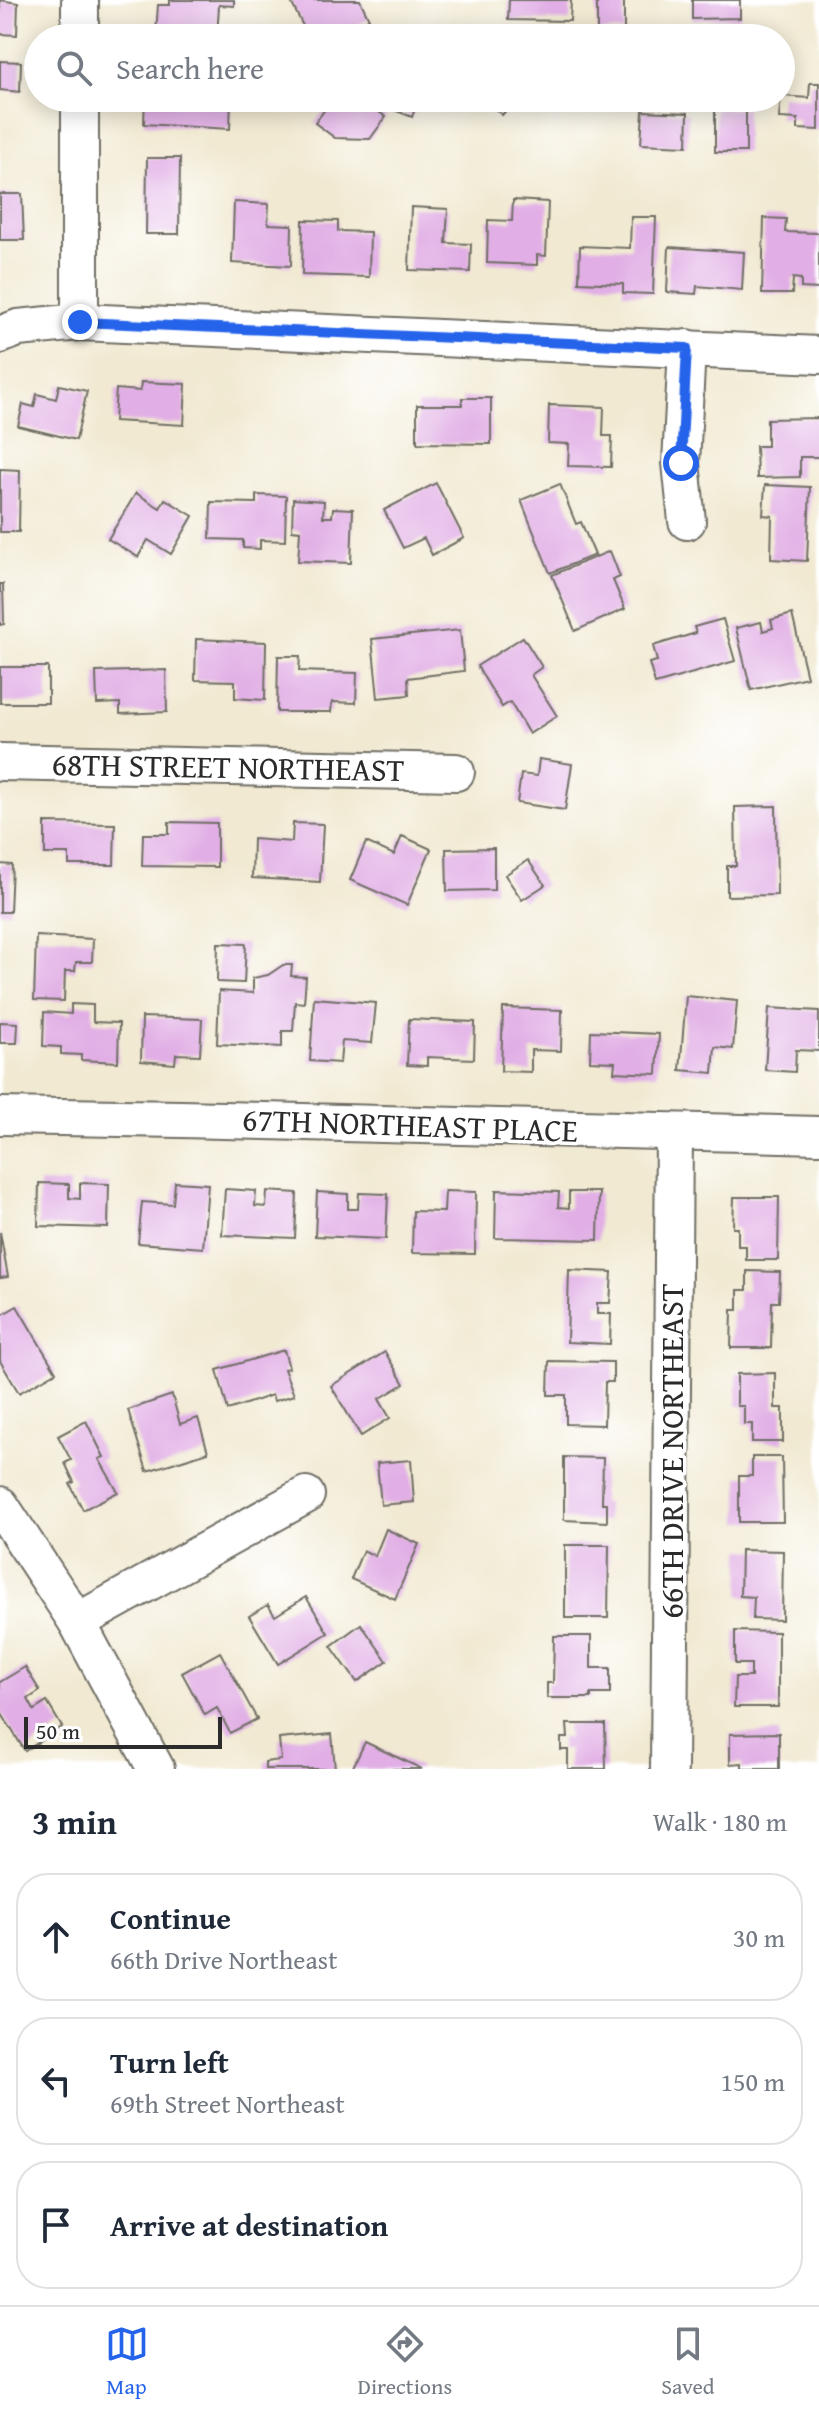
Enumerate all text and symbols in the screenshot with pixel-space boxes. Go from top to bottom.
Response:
search box [24,24,795,112]
icon: search [52,46,96,90]
text: Search here [116,46,264,90]
route end [62,304,98,340]
route start [663,445,699,481]
street label: 68TH STREET NORTHEAST [51,740,405,793]
street label: 67TH NORTHEAST PLACE [241,1095,579,1154]
street label: 66TH DRIVE NORTHEAST [648,1283,695,1619]
scale bar [24,1713,222,1749]
text: 50 m [36,1715,80,1747]
text: 3 min [32,1797,117,1846]
text: Walk · 180 m [653,1802,787,1841]
text: Continue [110,1896,231,1940]
icon: ahead [34,1915,78,1959]
text: 30 m [733,1918,785,1957]
text: 66th Drive Northeast [110,1940,337,1979]
text: Turn left [110,2040,229,2084]
icon: left [34,2059,78,2103]
text: 150 m [720,2062,785,2101]
text: 69th Street Northeast [110,2084,345,2123]
icon: arrive [34,2203,78,2247]
text: Arrive at destination [110,2203,388,2247]
tab: Map [105,2322,149,2402]
tab: Directions [358,2322,452,2402]
tab: Saved [661,2322,714,2402]

